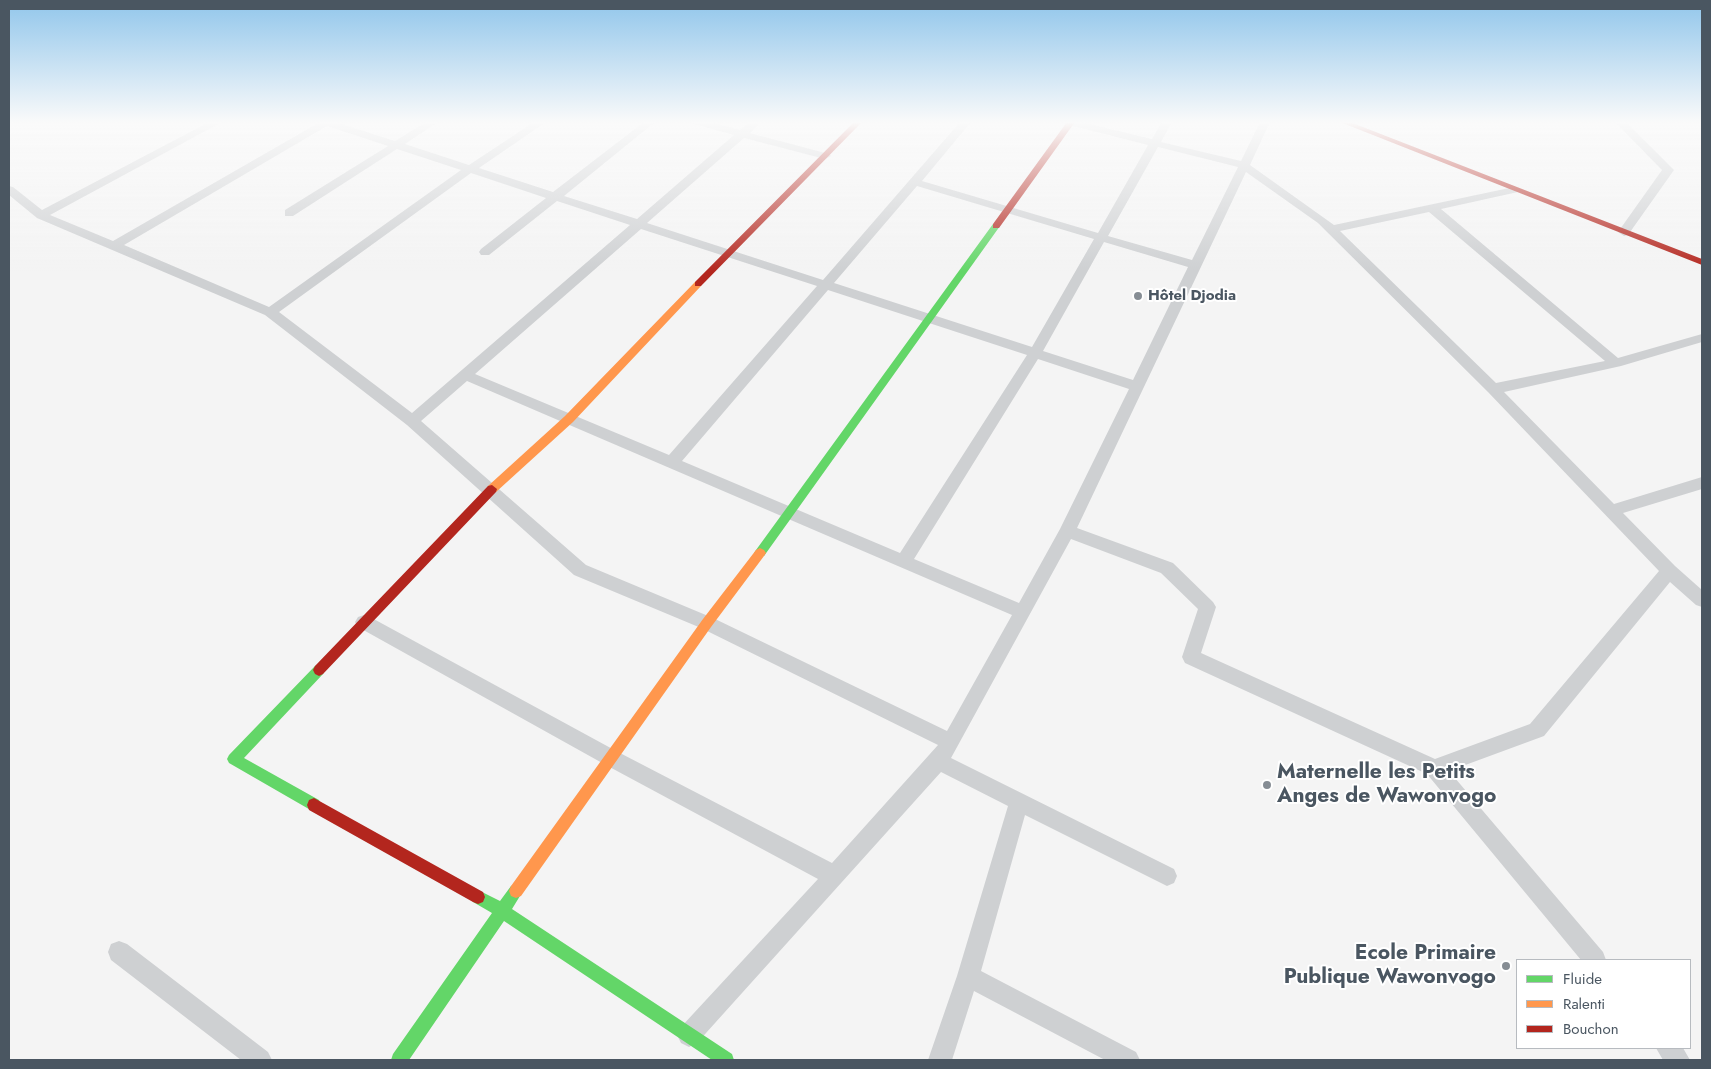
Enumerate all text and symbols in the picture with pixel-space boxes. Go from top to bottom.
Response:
place label: Hôtel Djodia [1148,287,1236,305]
marker: Hôtel Djodia [1132,290,1144,302]
place label: Maternelle les Petits Anges de Wawonvogo [1277,760,1496,810]
marker: Maternelle les Petits Anges de Wawonvogo [1261,779,1273,791]
place label: Ecole Primaire Publique Wawonvogo [1284,941,1496,991]
legend [1516,959,1691,1049]
marker: Ecole Primaire Publique Wawonvogo [1500,960,1512,972]
text: Fluide [1563,968,1602,990]
text: Ralenti [1563,993,1605,1015]
text: Bouchon [1563,1018,1619,1040]

